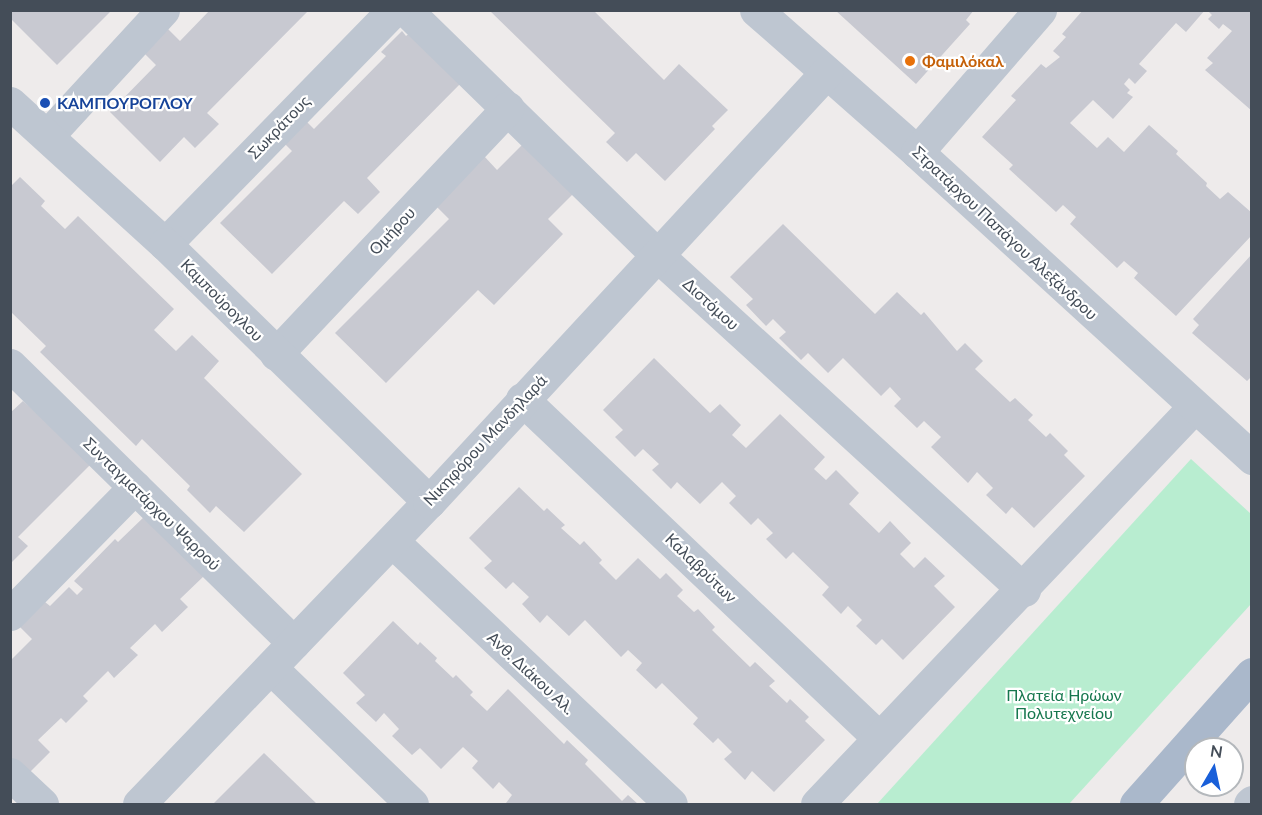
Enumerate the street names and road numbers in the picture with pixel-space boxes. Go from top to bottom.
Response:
street label: Σωκράτους [244,91,314,163]
street label: Στρατάρχου Παπάγου Αλεξάνδρου [908,142,1102,324]
street label: Ομήρου [365,203,419,259]
street label: Καμπούρογλου [177,255,267,345]
street label: Διστόμου [679,274,743,334]
street label: Νικηφόρου Μανδηλαρά [419,371,551,509]
street label: Συνταγματάρχου Ψαρρού [80,434,224,574]
street label: Καλαβρύτων [661,529,741,607]
street label: Ανθ. Διάκου Αλ. [483,627,579,719]

